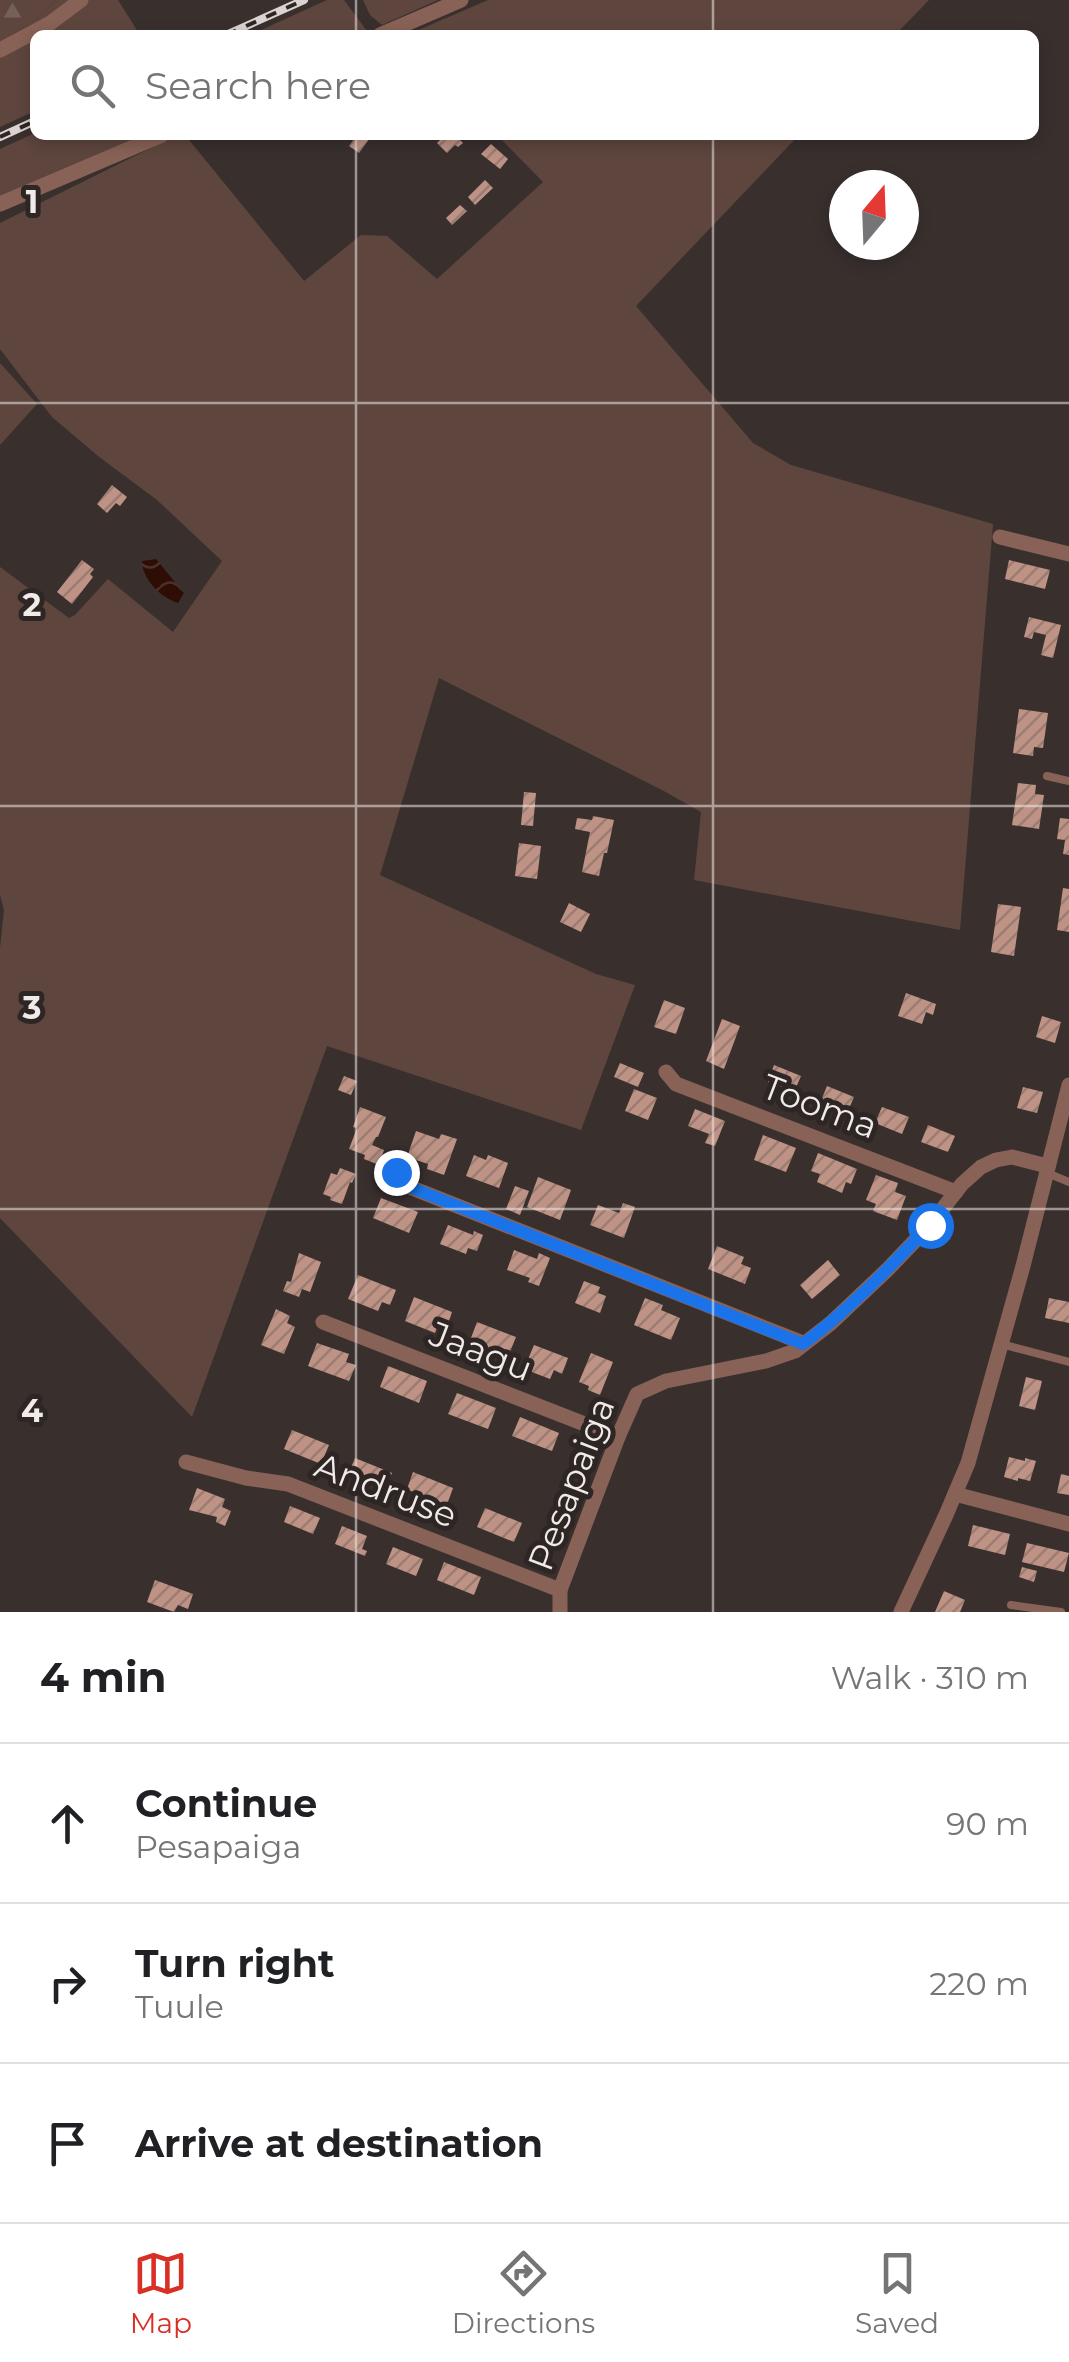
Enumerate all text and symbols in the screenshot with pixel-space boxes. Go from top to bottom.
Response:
search box [30,30,1039,140]
icon: search [65,58,120,113]
text: Search here [145,62,371,109]
north arrow [829,170,919,260]
text: 1 [26,182,38,221]
text: 2 [23,585,41,624]
text: 3 [22,988,41,1027]
street label: Tooma [756,1064,884,1148]
route end [374,1150,420,1196]
route start [908,1203,954,1249]
street label: Jaagu [423,1312,538,1390]
text: 4 [21,1391,43,1430]
street label: Pesapaiga [518,1391,624,1577]
street label: Andruse [309,1443,463,1537]
text: 4 min [40,1651,167,1703]
text: Walk · 310 m [831,1658,1029,1697]
text: Continue [135,1780,317,1827]
icon: ahead [40,1796,95,1851]
text: 90 m [946,1804,1029,1843]
text: Pesapaiga [135,1827,301,1866]
text: Turn right [135,1940,334,1987]
icon: right [40,1956,95,2011]
text: 220 m [929,1964,1029,2003]
text: Tuule [135,1987,224,2026]
icon: arrive [40,2116,95,2171]
text: Arrive at destination [135,2120,543,2167]
tab: Map [130,2246,192,2340]
tab: Directions [452,2246,595,2340]
tab: Saved [855,2246,939,2340]

